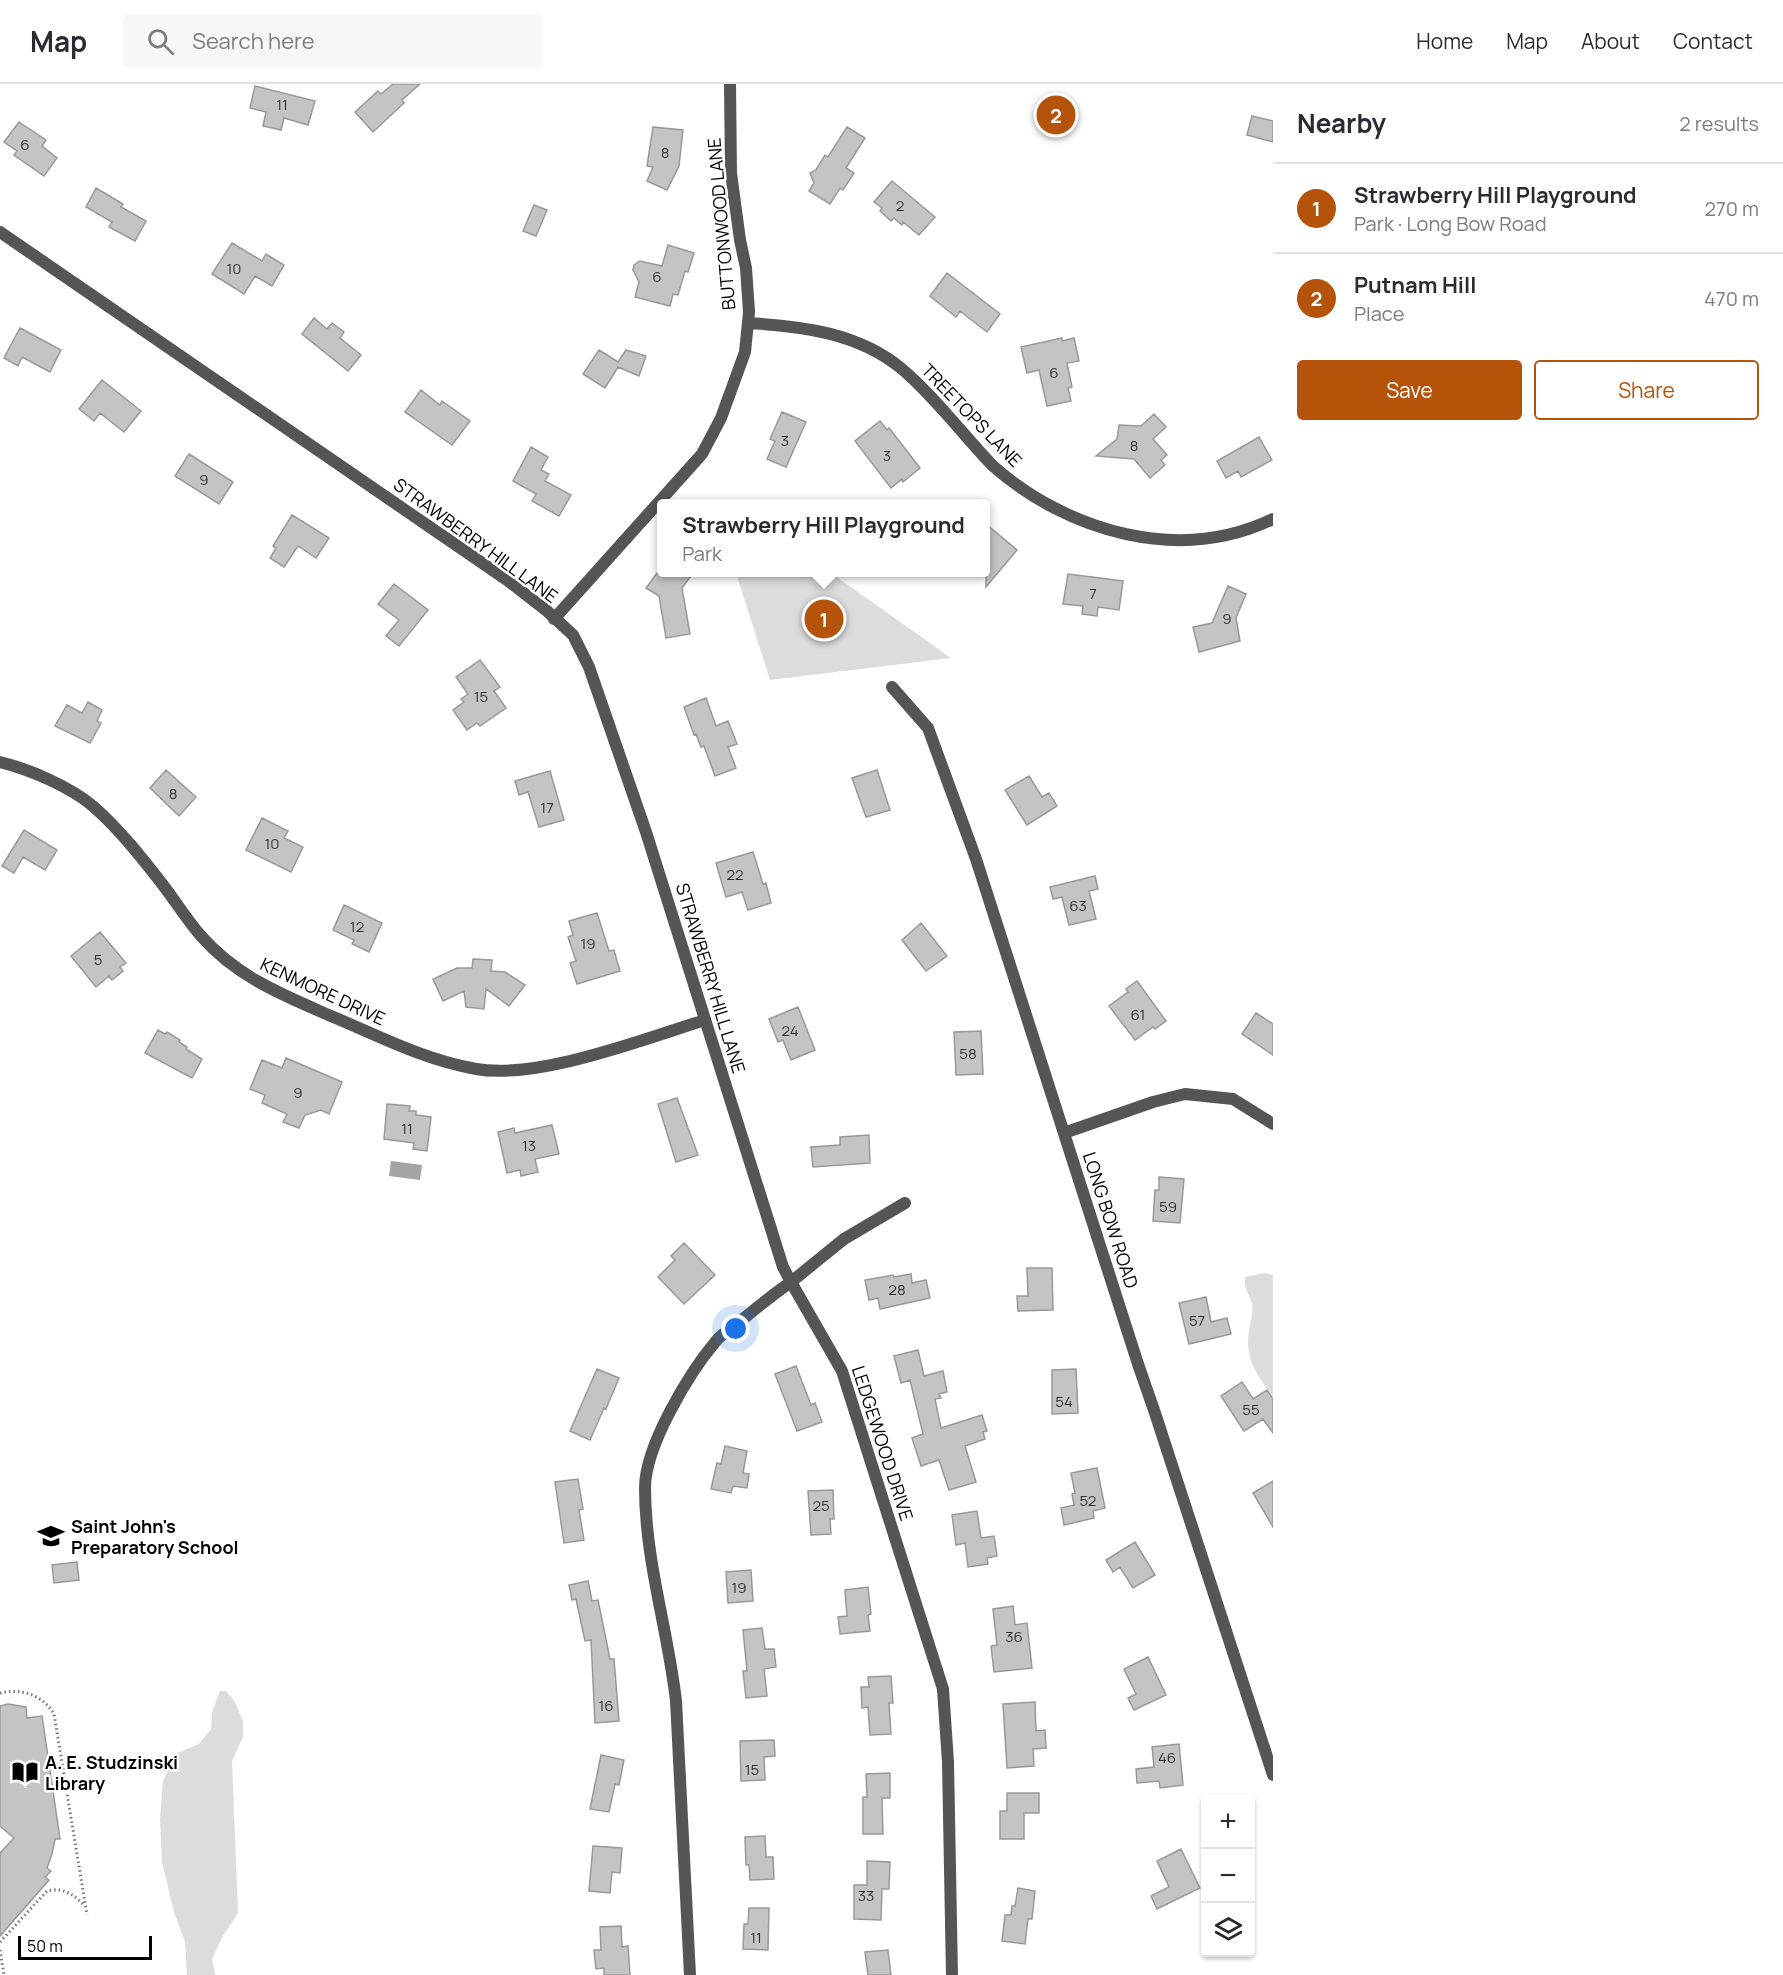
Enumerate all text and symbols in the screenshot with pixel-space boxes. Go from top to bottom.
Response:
search box [123,14,543,68]
text: Map [30,22,87,60]
icon: search [144,25,177,58]
text: Search here [192,26,315,56]
text: Home [1416,27,1473,55]
text: Map [1506,27,1548,55]
text: About [1581,27,1640,55]
text: Contact [1673,27,1753,55]
pin: 2 [1036,93,1076,138]
house number: 11 [276,94,288,115]
text: Nearby [1297,105,1386,141]
text: 2 results [1679,110,1759,137]
house number: 6 [20,134,30,155]
street label: BUTTONWOOD LANE [702,137,740,311]
house number: 8 [661,142,669,163]
text: Strawberry Hill Playground [1354,180,1637,210]
house number: 2 [896,195,904,216]
text: 1 [1312,195,1321,222]
text: 270 m [1704,195,1759,222]
text: Park · Long Bow Road [1354,210,1547,237]
house number: 10 [227,258,242,279]
house number: 6 [652,266,662,287]
text: Putnam Hill [1354,270,1476,300]
text: 2 [1311,285,1322,312]
text: 470 m [1704,285,1759,312]
text: Place [1354,300,1404,327]
street label: TREETOPS LANE [916,358,1028,472]
button: Save [1297,360,1522,420]
button: Share [1534,360,1759,420]
house number: 6 [1049,362,1059,383]
house number: 3 [781,430,789,451]
house number: 8 [1130,435,1138,456]
house number: 3 [883,445,891,466]
house number: 9 [199,469,209,490]
street label: STRAWBERRY HILL LANE [389,472,563,608]
popup [657,499,990,577]
text: Strawberry Hill Playground [682,510,965,540]
text: Park [682,540,722,567]
house number: 7 [1089,583,1097,604]
pin: 1 [804,596,844,642]
house number: 9 [1222,608,1232,629]
house number: 15 [474,686,488,707]
house number: 8 [169,783,177,804]
house number: 17 [540,797,554,818]
house number: 10 [265,833,280,854]
house number: 22 [726,864,744,885]
street label: STRAWBERRY HILL LANE [671,880,751,1076]
house number: 63 [1069,895,1087,916]
house number: 12 [350,916,364,937]
house number: 19 [580,933,596,954]
house number: 5 [94,949,102,970]
street label: KENMORE DRIVE [257,952,389,1030]
house number: 61 [1131,1004,1145,1025]
house number: 24 [781,1020,799,1041]
house number: 58 [959,1043,977,1064]
house number: 9 [293,1082,303,1103]
house number: 11 [401,1118,413,1139]
house number: 13 [522,1135,536,1156]
street label: LONG BOW ROAD [1078,1149,1144,1291]
house number: 59 [1159,1196,1177,1217]
house number: 28 [888,1279,906,1300]
house number: 57 [1189,1310,1205,1331]
your location [721,1314,750,1343]
street label: LEDGEWOOD DRIVE [847,1363,919,1523]
house number: 54 [1055,1391,1073,1412]
house number: 55 [1242,1399,1260,1420]
house number: 52 [1080,1490,1096,1511]
house number: 25 [812,1495,830,1516]
place label: Saint John's Preparatory School [71,1514,239,1559]
school or university icon: Saint John's Preparatory School [36,1521,66,1551]
house number: 19 [731,1577,747,1598]
house number: 36 [1005,1626,1023,1647]
house number: 16 [598,1695,614,1716]
house number: 46 [1158,1747,1176,1768]
place label: A. E. Studzinski Library [45,1750,178,1795]
library icon: A. E. Studzinski Library [10,1757,40,1787]
house number: 15 [745,1759,759,1780]
map controls [1201,1795,1255,1957]
button: + [1201,1795,1255,1849]
button: − [1201,1849,1255,1903]
house number: 33 [858,1885,874,1906]
button: layers [1201,1903,1255,1957]
house number: 11 [750,1927,762,1948]
scale bar [18,1933,152,1960]
text: 50 m [27,1935,63,1957]

